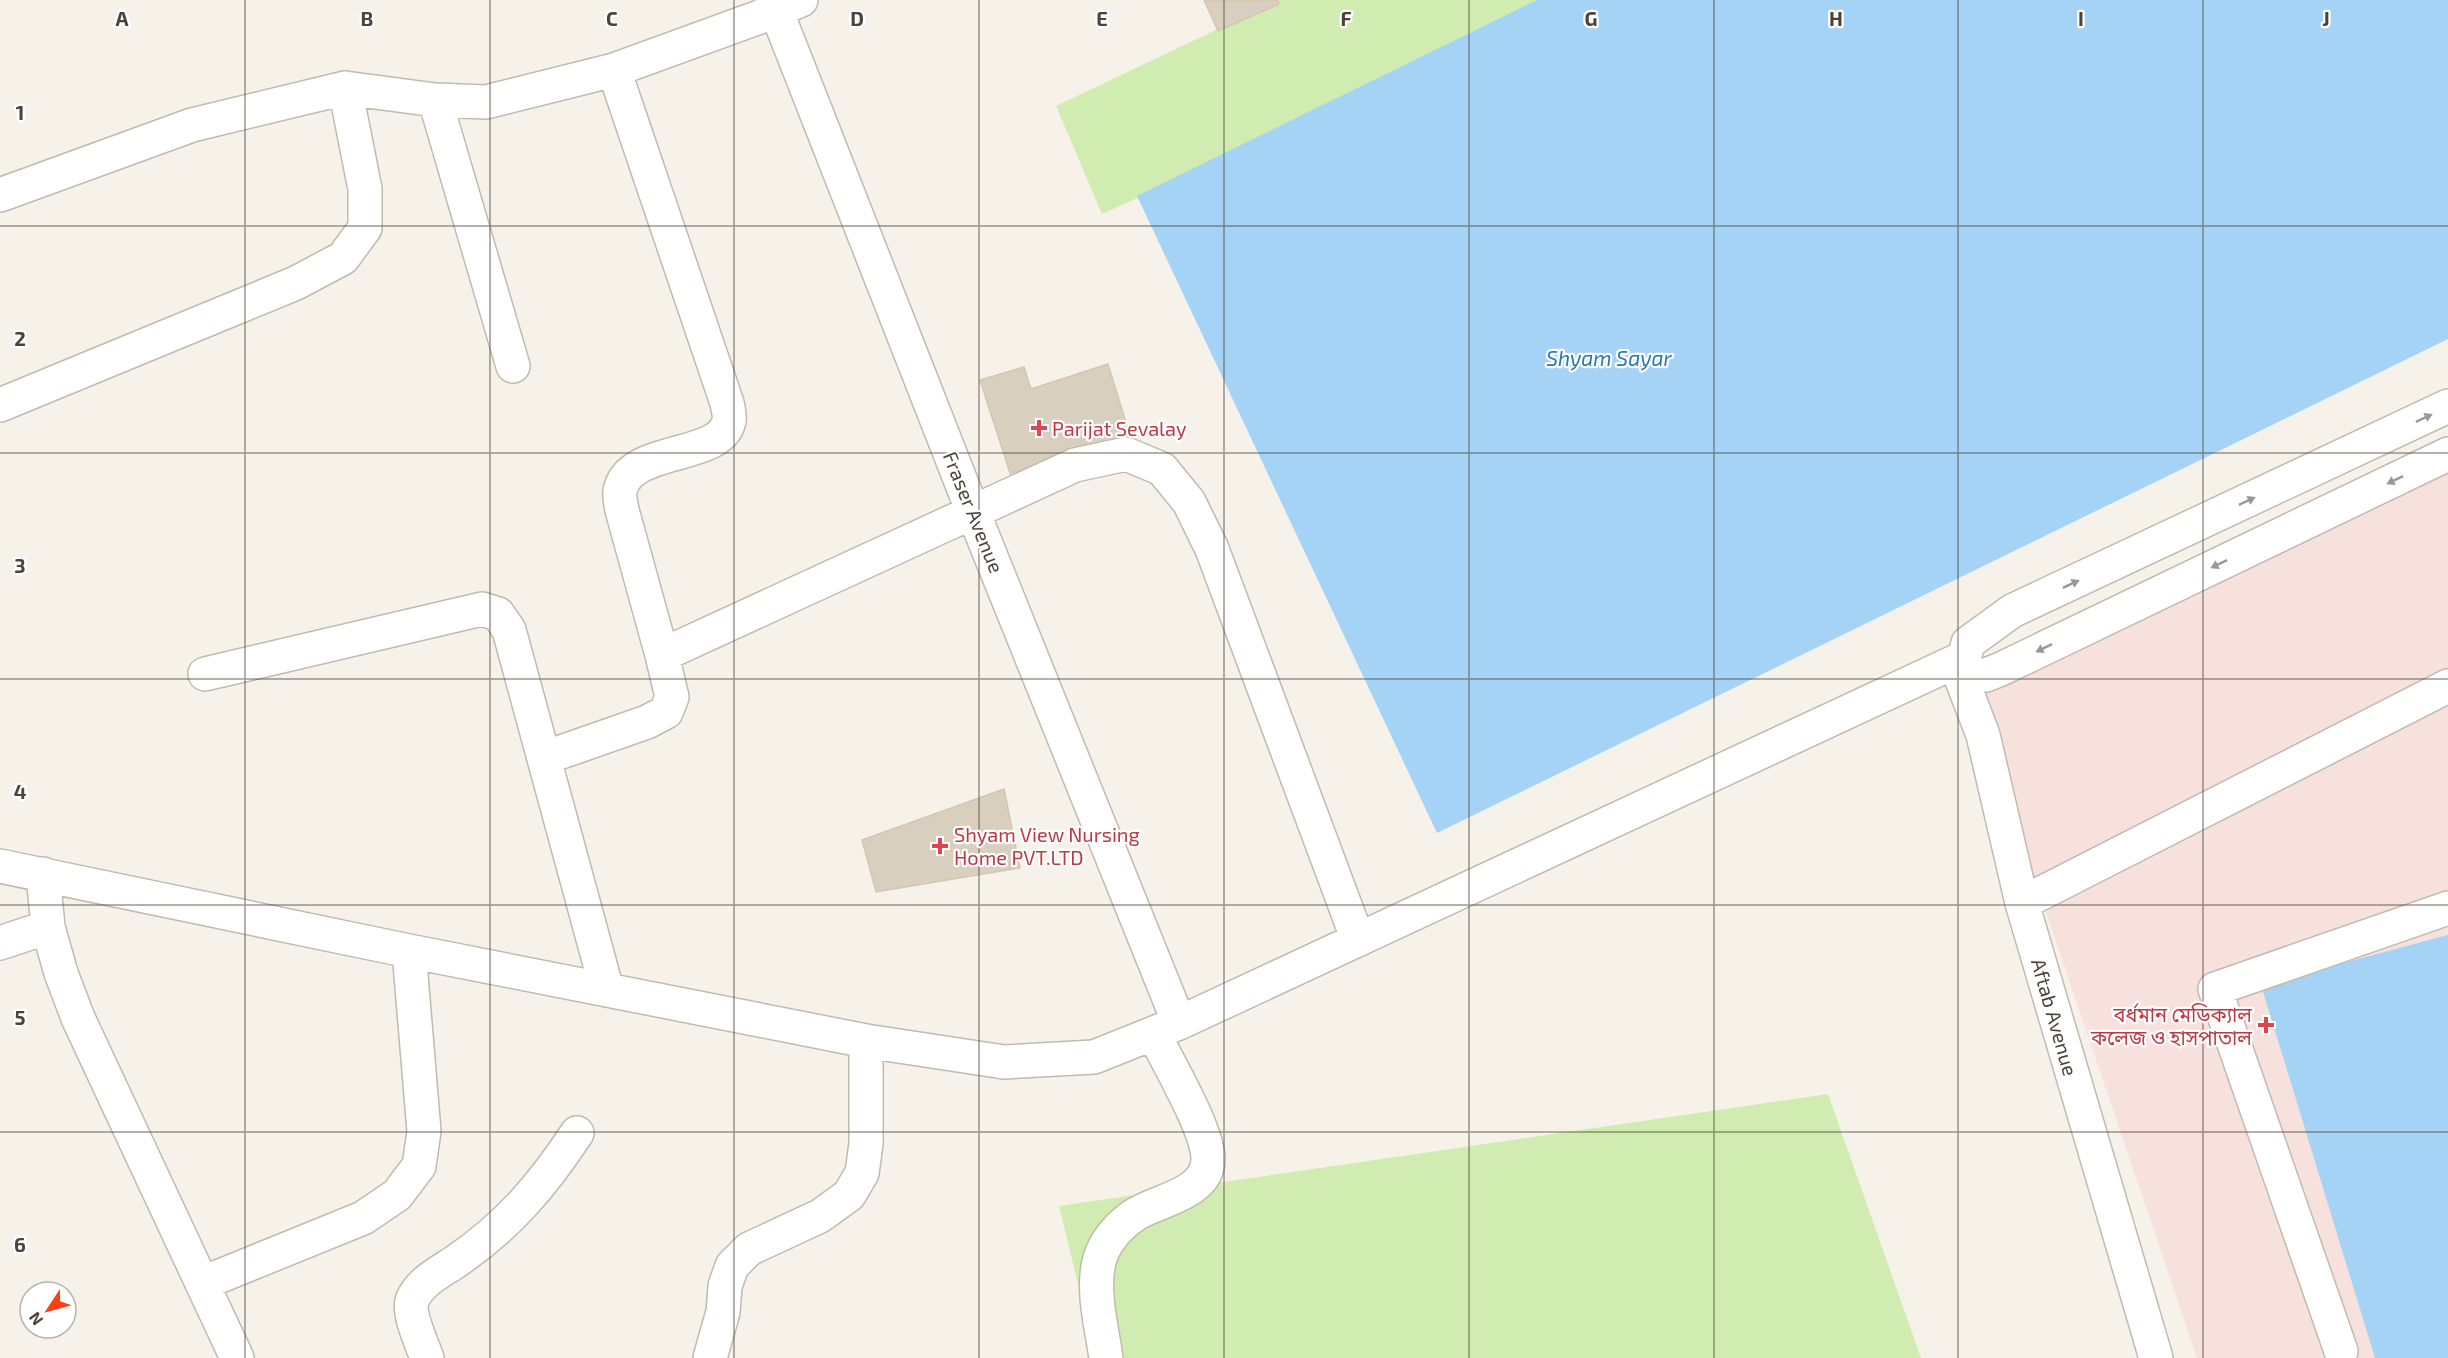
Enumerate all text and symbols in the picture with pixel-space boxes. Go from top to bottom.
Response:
text: A [115,6,129,30]
text: B [361,6,373,30]
text: C [606,6,618,30]
text: D [850,6,864,30]
text: E [1096,6,1108,30]
text: F [1340,6,1352,30]
text: G [1585,6,1597,30]
text: H [1829,6,1843,30]
text: I [2078,6,2084,30]
text: J [2322,6,2330,30]
text: 1 [16,100,24,124]
text: 2 [14,326,26,350]
water label: Shyam Sayar [1546,345,1673,371]
one-way arrow [2415,413,2432,422]
place label: Parijat Sevalay [1052,416,1187,440]
marker: Parijat Sevalay [1030,419,1048,437]
street label: Fraser Avenue [939,448,1009,576]
one-way arrow [2387,475,2404,484]
one-way arrow [2239,496,2256,505]
text: 3 [14,553,26,577]
one-way arrow [2211,559,2228,568]
one-way arrow [2062,579,2079,588]
one-way arrow [2035,644,2052,653]
text: 4 [14,779,27,803]
place label: Shyam View Nursing Home PVT.LTD [954,822,1140,869]
marker: Shyam View Nursing Home PVT.LTD [931,837,949,855]
street label: Aftab Avenue [2027,956,2083,1078]
place label: বর্ধমান মেডিক্যাল কলেজ ও হাসপাতাল [2090,1002,2252,1049]
text: 5 [14,1005,26,1029]
marker: বর্ধমান মেডিক্যাল কলেজ ও হাসপাতাল [2257,1016,2275,1034]
text: 6 [14,1232,26,1256]
north arrow [18,1280,78,1340]
text: N [24,1309,47,1329]

